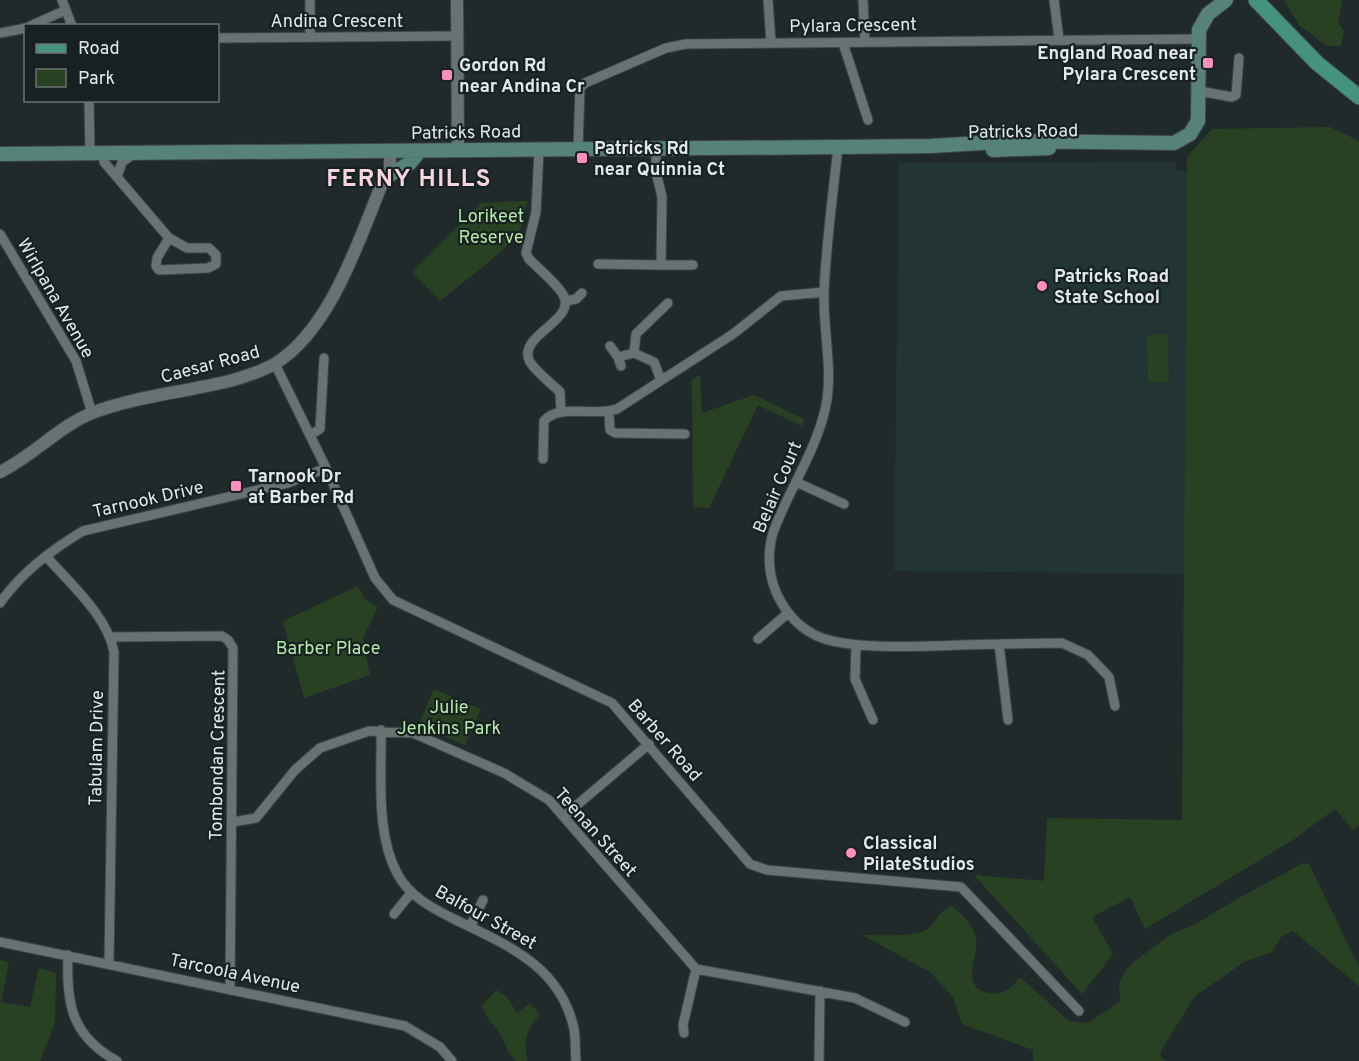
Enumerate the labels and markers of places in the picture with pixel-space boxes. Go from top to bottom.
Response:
place label: England Road near Pylara Crescent [1037,43,1196,87]
place label: Gordon Rd near Andina Cr [459,55,585,99]
marker: England Road near Pylara Crescent [1201,56,1215,70]
marker: Gordon Rd near Andina Cr [440,68,454,82]
place label: Patricks Rd near Quinnia Ct [594,138,725,182]
marker: Patricks Rd near Quinnia Ct [575,151,589,165]
place label: Patricks Road State School [1054,266,1169,310]
marker: Patricks Road State School [1035,279,1049,293]
place label: Tarnook Dr at Barber Rd [248,466,354,510]
marker: Tarnook Dr at Barber Rd [229,479,243,493]
place label: Classical PilateStudios [863,833,975,877]
marker: Classical PilateStudios [844,846,858,860]

